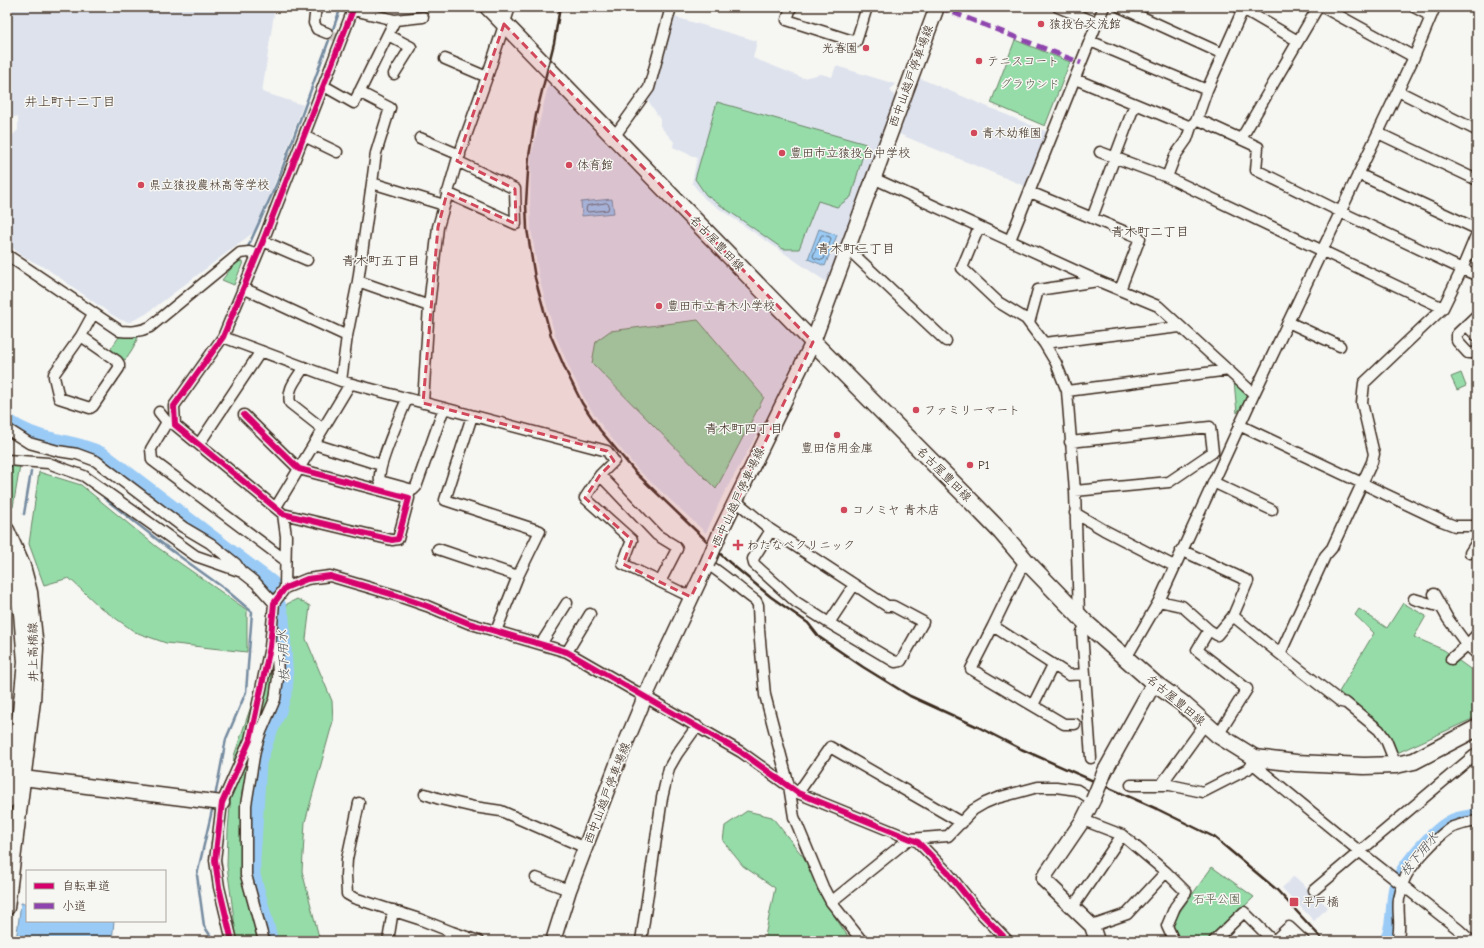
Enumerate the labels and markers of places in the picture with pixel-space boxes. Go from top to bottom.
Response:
place label: 猿投台交流館 [1049,17,1121,31]
marker: 猿投台交流館 [1036,19,1046,29]
place label: 光春園 [822,41,858,55]
marker: 光春園 [861,43,871,53]
place label: テニスコート [987,54,1059,68]
marker: テニスコート [974,56,984,66]
place label: 青木幼稚園 [982,126,1042,140]
marker: 青木幼稚園 [969,128,979,138]
place label: 豊田市立猿投台中学校 [790,146,910,160]
marker: 豊田市立猿投台中学校 [777,148,787,158]
place label: 体育館 [577,158,613,172]
marker: 体育館 [564,160,574,170]
place label: 県立猿投農林高等学校 [149,178,269,192]
marker: 県立猿投農林高等学校 [136,180,146,190]
place label: 豊田市立青木小学校 [667,299,775,313]
marker: 豊田市立青木小学校 [654,301,664,311]
place label: ファミリーマート [924,403,1020,417]
marker: ファミリーマート [911,405,921,415]
marker: 豊田信用金庫 [832,430,842,440]
place label: 豊田信用金庫 [801,441,873,455]
place label: P1 [978,458,990,472]
marker: P1 [965,460,975,470]
place label: コノミヤ 青木店 [852,503,940,517]
marker: コノミヤ 青木店 [839,505,849,515]
place label: わたなべクリニック [747,538,855,552]
marker: わたなべクリニック [732,539,744,551]
place label: 平戸橋 [1303,895,1339,909]
marker: 平戸橋 [1288,896,1300,908]

